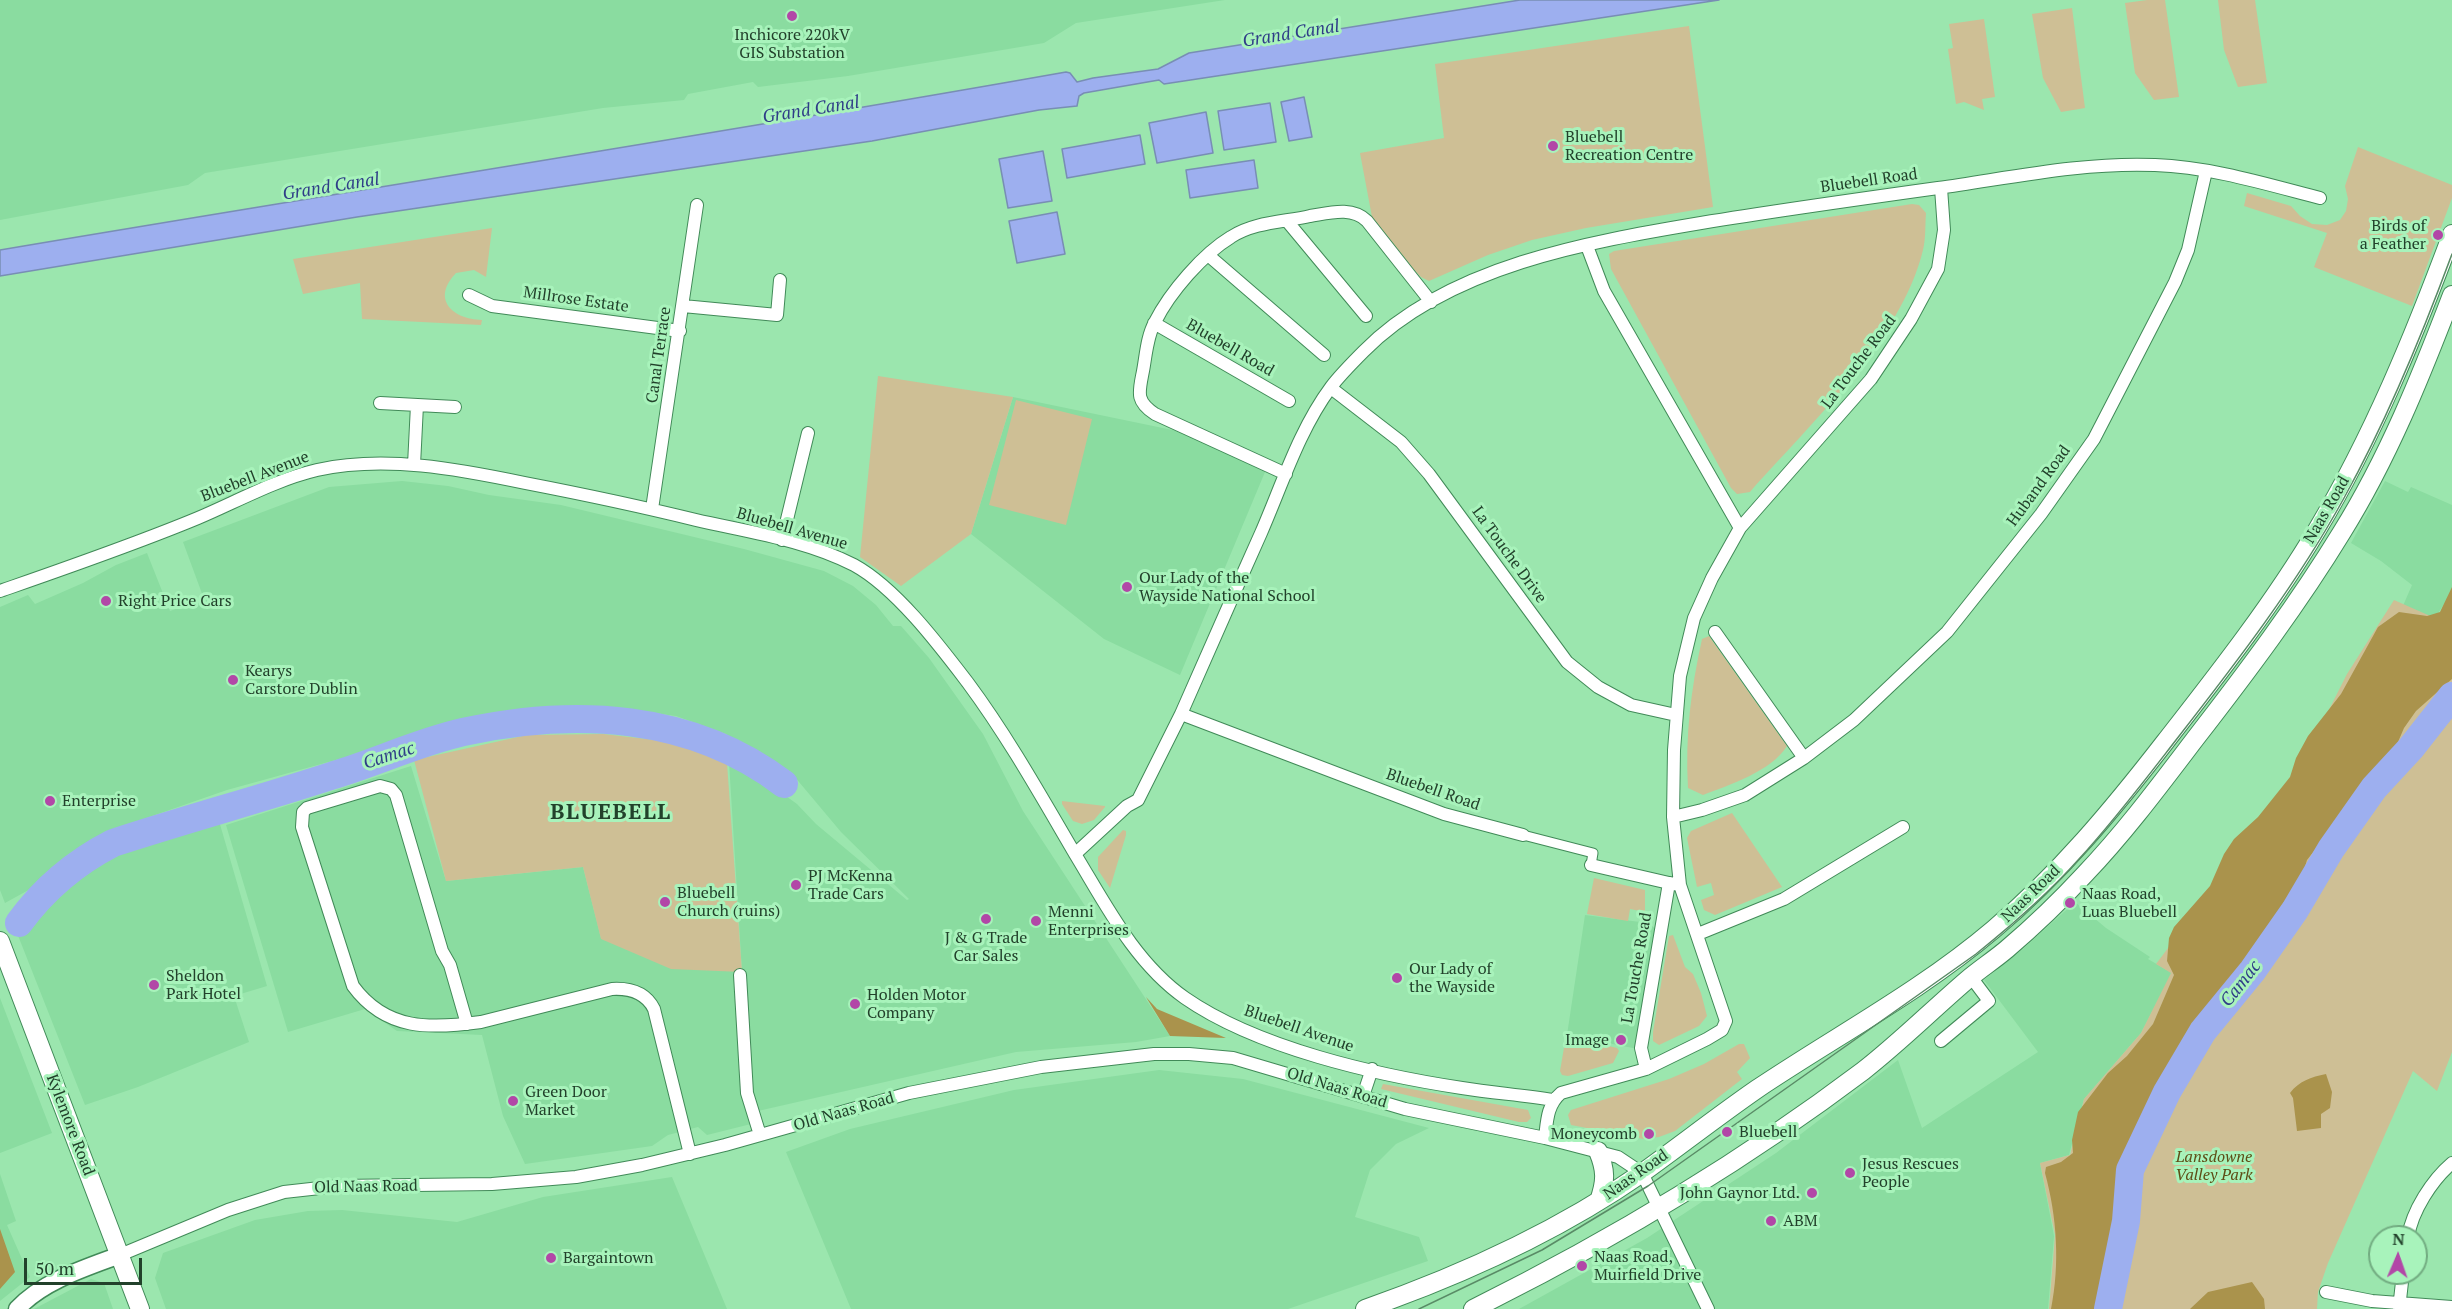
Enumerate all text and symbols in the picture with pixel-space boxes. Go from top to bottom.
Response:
marker: Inchicore 220kV GIS Substation [785,9,799,23]
water label: Grand Canal [1241,16,1341,52]
place label: Inchicore 220kV GIS Substation [734,25,850,63]
water label: Grand Canal [761,92,861,128]
place label: Bluebell Recreation Centre [1565,127,1693,165]
marker: Bluebell Recreation Centre [1546,139,1560,153]
street label: Bluebell Road [1819,165,1919,197]
water label: Grand Canal [281,169,381,205]
place label: Birds of a Feather [2360,216,2426,254]
marker: Birds of a Feather [2431,228,2445,242]
street label: Millrose Estate [522,283,630,317]
street label: Canal Terrace [643,306,675,404]
street label: La Touche Road [1818,311,1900,413]
street label: Bluebell Road [1183,315,1277,381]
street label: Huband Road [2003,442,2075,530]
street label: Bluebell Avenue [198,448,312,506]
street label: Naas Road [2300,473,2354,547]
street label: La Touche Drive [1468,503,1550,607]
street label: Bluebell Avenue [734,504,850,554]
place label: Our Lady of the Wayside National School [1139,568,1315,606]
marker: Our Lady of the Wayside National School [1120,580,1134,594]
place label: Right Price Cars [118,591,232,611]
marker: Right Price Cars [99,594,113,608]
place label: Kearys Carstore Dublin [245,661,358,699]
marker: Kearys Carstore Dublin [226,673,240,687]
water label: Camac [361,738,417,774]
street label: Bluebell Road [1384,765,1482,815]
place label: Enterprise [62,791,136,811]
marker: Enterprise [43,794,57,808]
district label: BLUEBELL [550,800,672,826]
street label: Naas Road [1998,861,2064,927]
place label: PJ McKenna Trade Cars [808,866,893,904]
marker: PJ McKenna Trade Cars [789,878,803,892]
place label: Bluebell Church (ruins) [677,883,780,921]
place label: Naas Road, Luas Bluebell [2082,884,2177,922]
marker: Bluebell Church (ruins) [658,895,672,909]
marker: Naas Road, Luas Bluebell [2063,896,2077,910]
place label: Menni Enterprises [1048,902,1129,940]
street label: La Touche Road [1618,911,1656,1025]
marker: J & G Trade Car Sales [979,912,993,926]
marker: Menni Enterprises [1029,914,1043,928]
place label: J & G Trade Car Sales [945,928,1027,966]
water label: Camac [2216,957,2266,1011]
place label: Our Lady of the Wayside [1409,959,1495,997]
place label: Sheldon Park Hotel [166,966,241,1004]
marker: Our Lady of the Wayside [1390,971,1404,985]
marker: Sheldon Park Hotel [147,978,161,992]
place label: Holden Motor Company [867,985,966,1023]
marker: Holden Motor Company [848,997,862,1011]
street label: Bluebell Avenue [1242,1001,1356,1057]
place label: Image [1565,1030,1609,1050]
marker: Image [1614,1033,1628,1047]
street label: Old Naas Road [1285,1064,1389,1112]
street label: Kylemore Road [42,1072,98,1178]
place label: Green Door Market [525,1082,607,1120]
street label: Old Naas Road [791,1088,897,1136]
marker: Green Door Market [506,1094,520,1108]
place label: Bluebell [1739,1122,1797,1142]
place label: Moneycomb [1551,1124,1637,1144]
marker: Bluebell [1720,1125,1734,1139]
marker: Moneycomb [1642,1127,1656,1141]
street label: Naas Road [1600,1146,1672,1204]
park label: Lansdowne Valley Park [2175,1147,2253,1185]
place label: Jesus Rescues People [1862,1154,1959,1192]
marker: Jesus Rescues People [1843,1166,1857,1180]
street label: Old Naas Road [314,1176,418,1198]
place label: John Gaynor Ltd. [1680,1183,1800,1203]
marker: John Gaynor Ltd. [1805,1186,1819,1200]
place label: ABM [1783,1211,1818,1231]
marker: ABM [1764,1214,1778,1228]
north arrow [2368,1225,2428,1285]
text: N [2392,1228,2405,1250]
scale bar [27,1246,146,1284]
place label: Naas Road, Muirfield Drive [1594,1247,1701,1285]
place label: Bargaintown [563,1248,654,1268]
marker: Bargaintown [544,1251,558,1265]
text: 50 m [35,1256,74,1280]
marker: Naas Road, Muirfield Drive [1575,1259,1589,1273]

